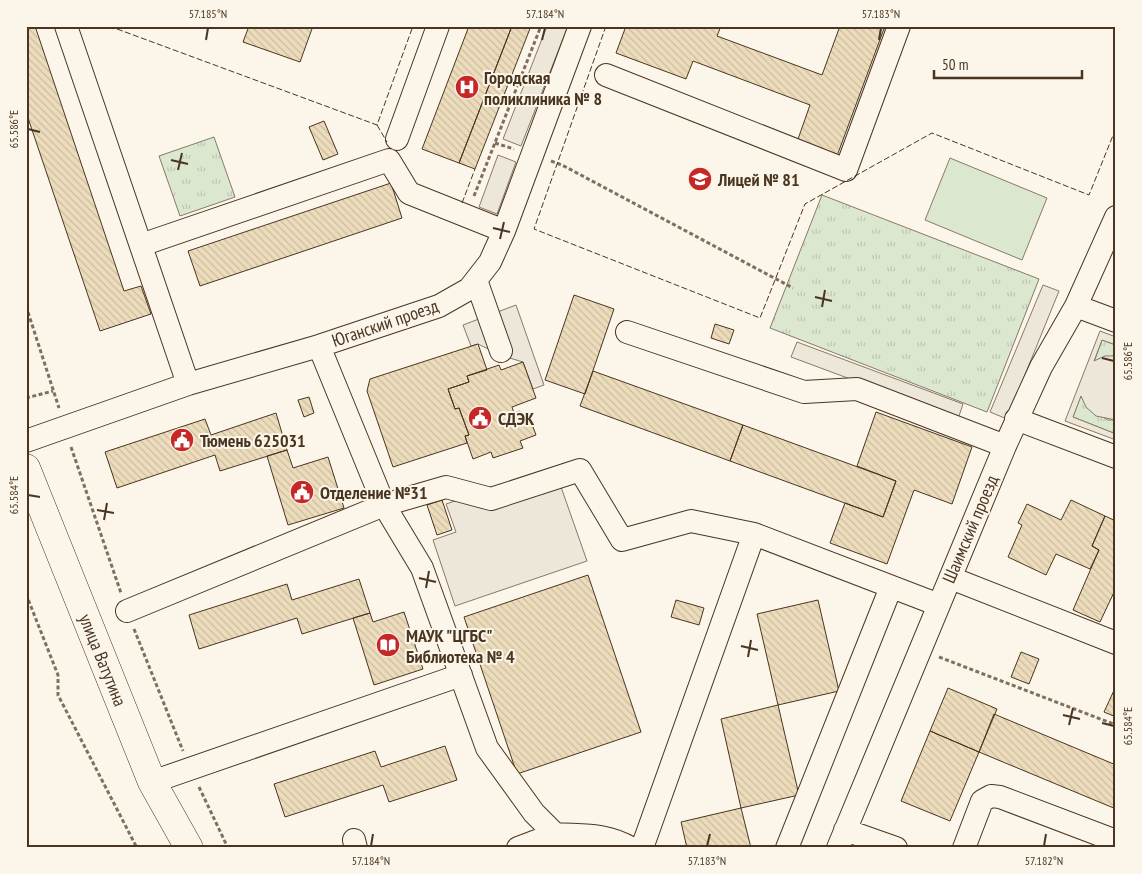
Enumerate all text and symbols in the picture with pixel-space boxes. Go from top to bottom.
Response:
text: 57.185°N [189,6,227,21]
text: 57.184°N [526,6,564,21]
text: 57.183°N [862,6,900,21]
scale bar [934,48,1082,80]
text: 50 m [942,55,968,74]
place label: Городская поликлиника № 8 [484,66,602,110]
hospital icon: Городская поликлиника № 8 [454,74,480,100]
text: 65.586°E [6,110,21,148]
school or university icon: Лицей № 81 [687,166,713,192]
place label: Лицей № 81 [717,168,800,191]
street label: Юганский проезд [329,294,441,352]
text: 65.586°E [1120,342,1135,380]
public building icon: СДЭК [467,405,493,431]
place label: СДЭК [498,407,535,430]
public building icon: Тюмень 625031 [169,427,195,453]
place label: Тюмень 625031 [200,429,306,452]
street label: Шаимский проезд [937,471,1003,586]
text: 65.584°E [6,476,21,514]
public building icon: Отделение №31 [289,479,315,505]
place label: Отделение №31 [320,481,428,504]
street label: улица Ватутина [74,610,132,710]
place label: МАУК "ЦГБС" Библиотека № 4 [406,624,515,668]
library icon: МАУК "ЦГБС" Библиотека № 4 [375,632,401,658]
text: 65.584°E [1120,707,1135,745]
text: 57.184°N [352,853,390,868]
text: 57.183°N [688,853,726,868]
text: 57.182°N [1025,853,1063,868]

